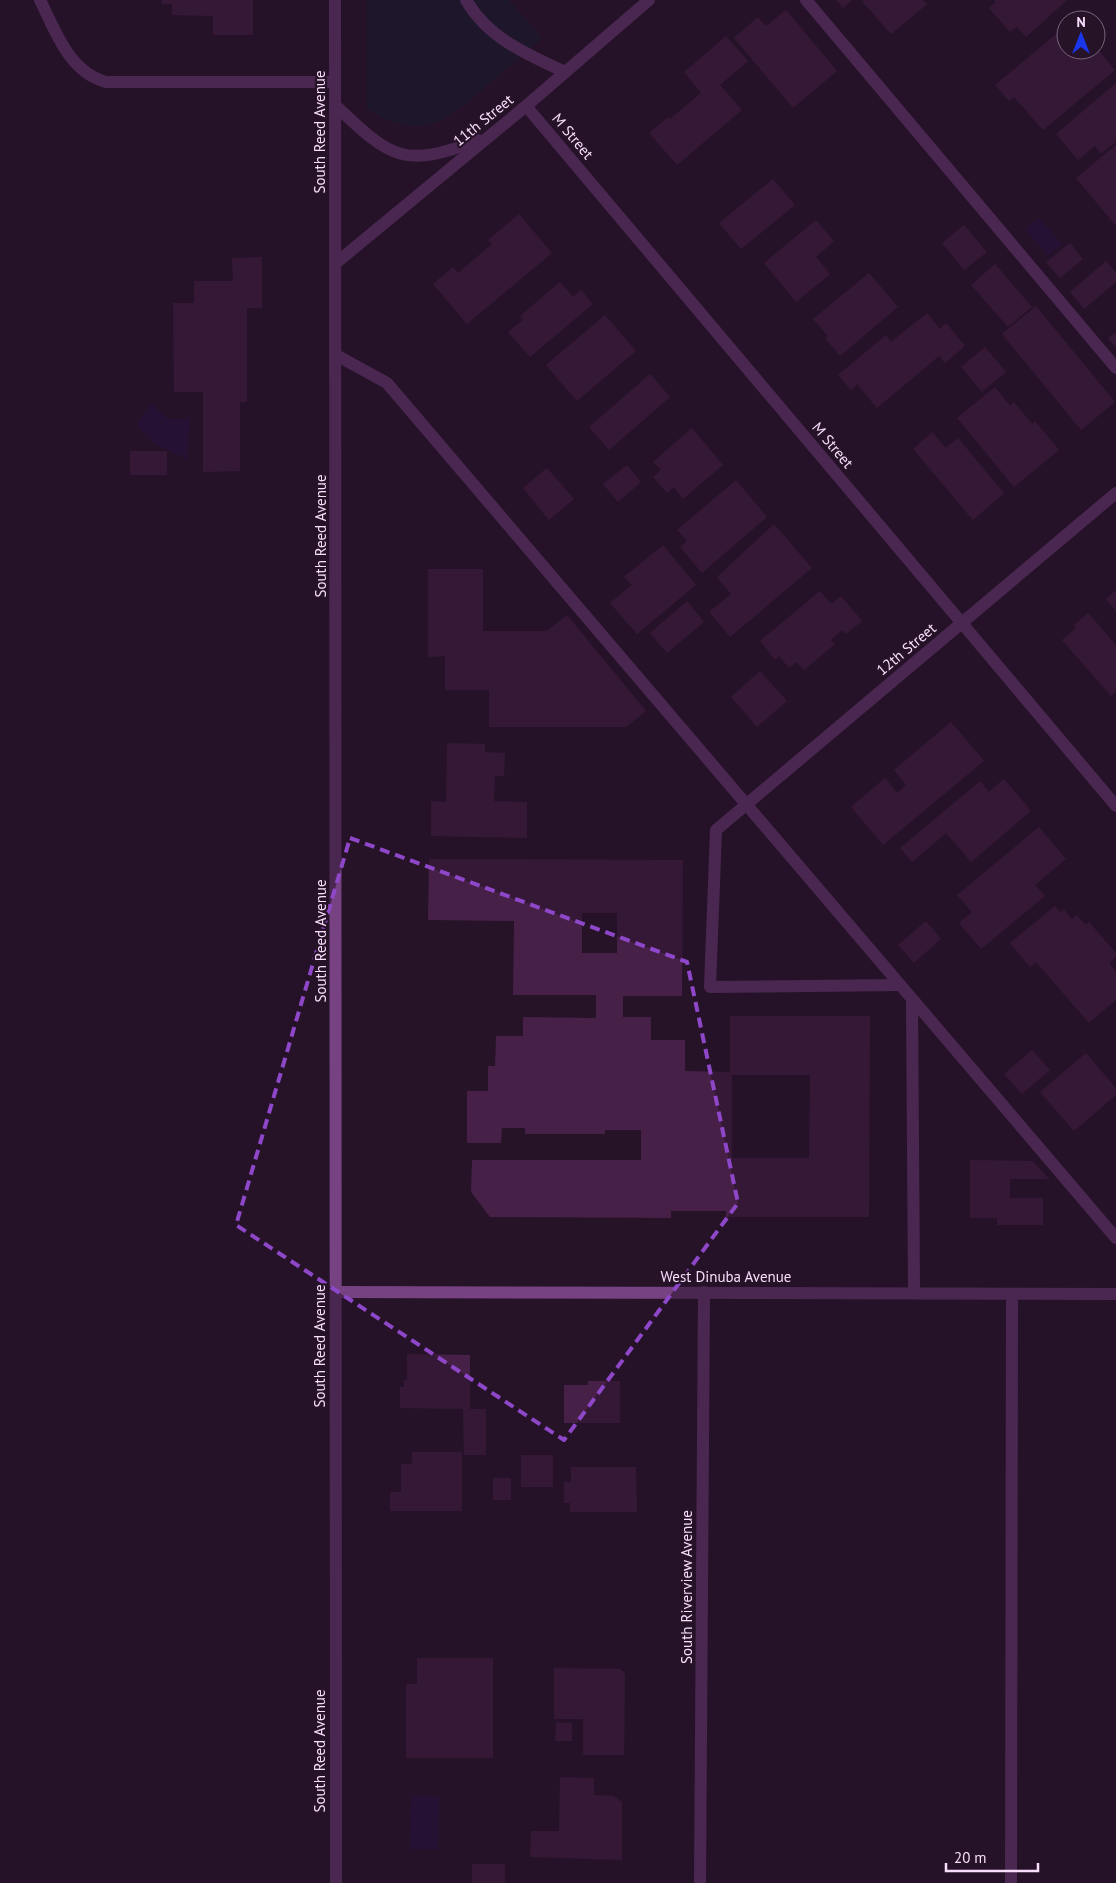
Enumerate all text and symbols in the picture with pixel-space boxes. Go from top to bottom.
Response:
north arrow [1056,10,1106,60]
text: N [1076,13,1086,31]
street label: South Reed Avenue [310,70,329,194]
street label: 11th Street [449,90,517,150]
street label: M Street [548,109,598,163]
street label: M Street [808,418,858,472]
street label: South Reed Avenue [311,474,330,598]
street label: 12th Street [872,619,940,679]
street label: South Reed Avenue [311,879,330,1003]
street label: West Dinuba Avenue [661,1267,791,1286]
street label: South Reed Avenue [310,1284,329,1408]
street label: South Riverview Avenue [677,1510,696,1664]
street label: South Reed Avenue [310,1689,329,1813]
scale bar [946,1840,1038,1872]
text: 20 m [954,1848,987,1867]

